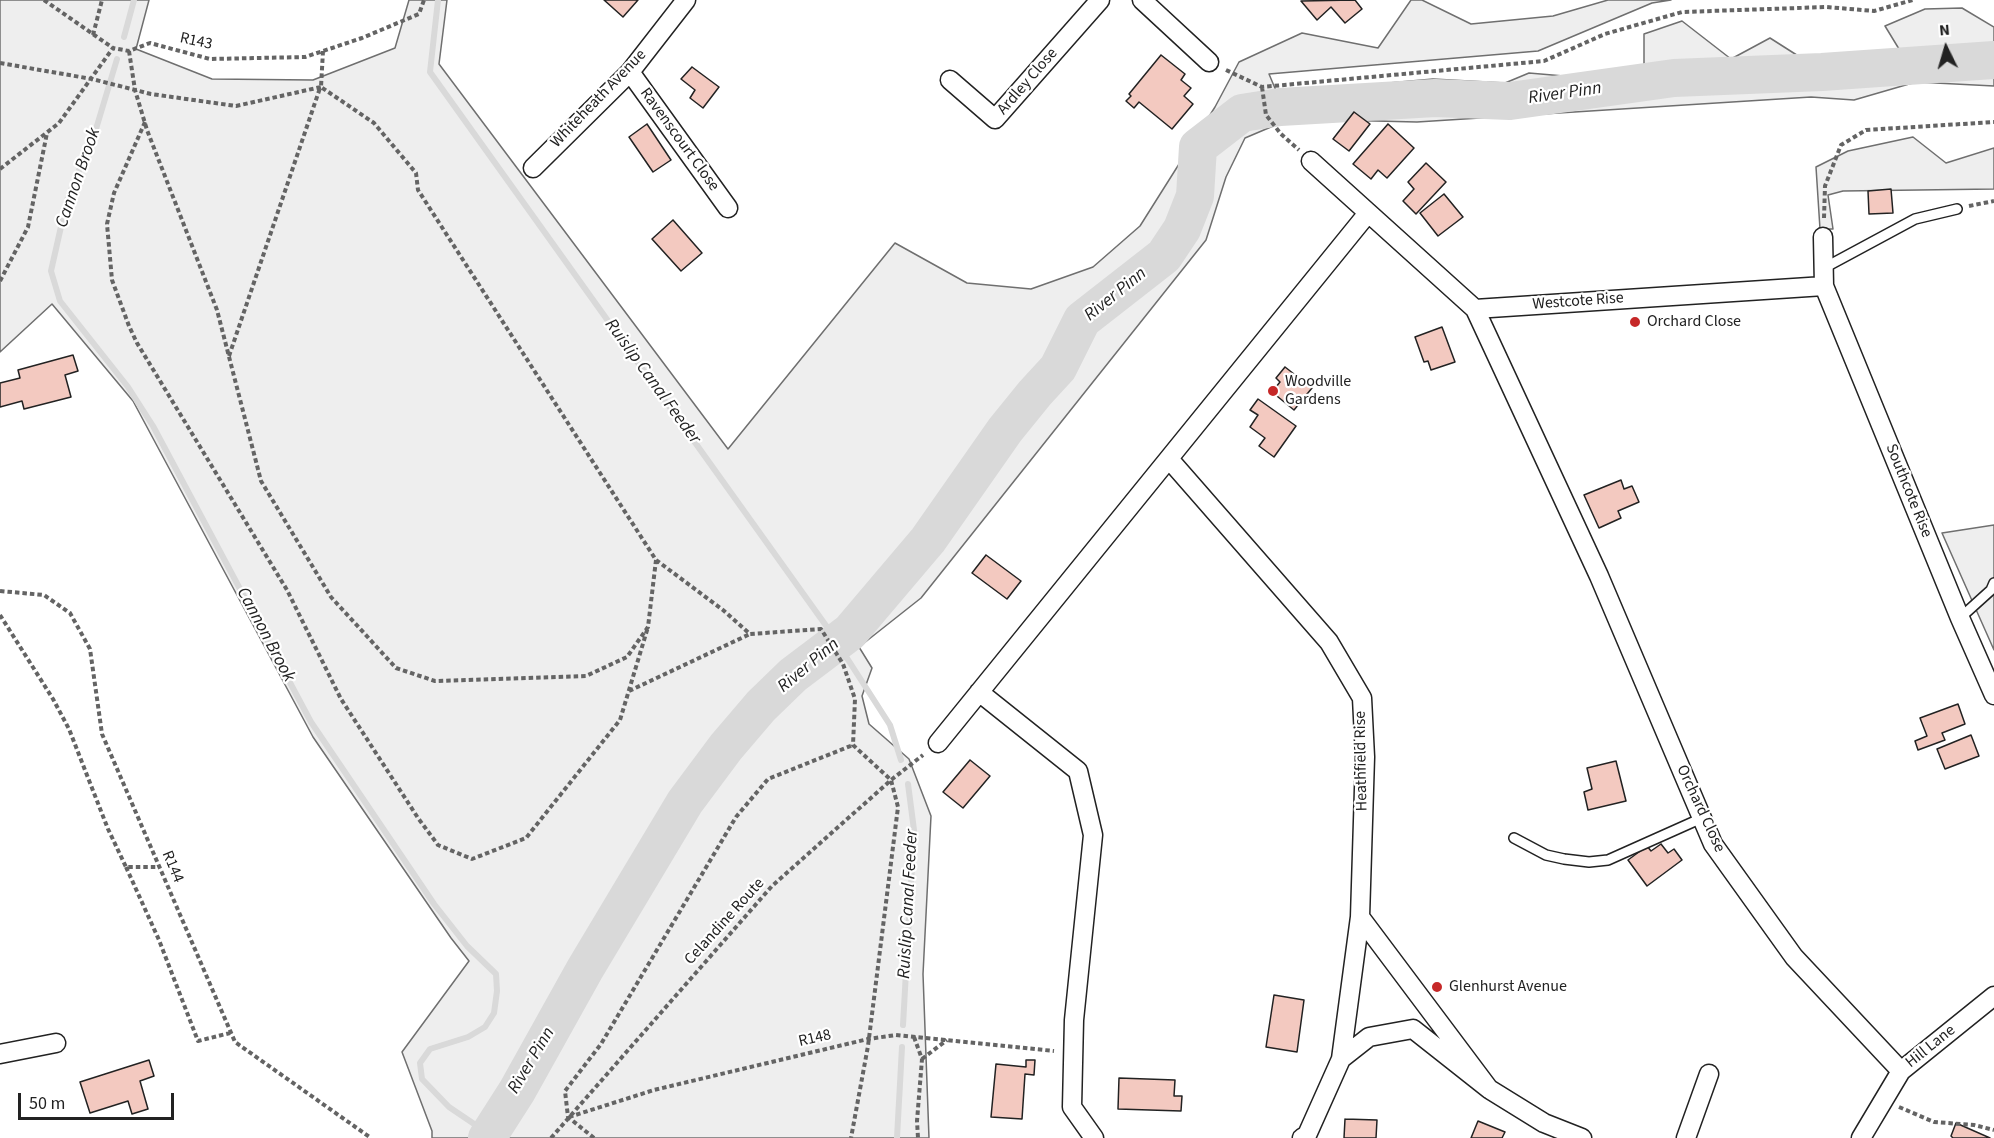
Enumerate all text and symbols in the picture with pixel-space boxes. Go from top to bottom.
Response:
north arrow [1916,18,1976,78]
text: N [1938,19,1951,41]
street label: R143 [178,29,214,55]
street label: Ardley Close [994,45,1062,119]
street label: Whiteheath Avenue [547,46,651,152]
water label: River Pinn [1527,78,1603,110]
street label: Ravenscourt Close [635,85,723,195]
water label: Cannon Brook [52,125,106,231]
water label: River Pinn [1081,263,1151,327]
street label: Westcote Rise [1532,289,1624,315]
place label: Orchard Close [1647,312,1741,332]
water label: Ruislip Canal Feeder [599,315,705,449]
marker: Orchard Close [1628,315,1642,329]
place label: Woodville Gardens [1285,372,1351,410]
marker: Woodville Gardens [1266,384,1280,398]
street label: Southcote Rise [1880,441,1936,541]
water label: Cannon Brook [231,584,299,686]
water label: River Pinn [774,634,844,698]
street label: Heathfield Rise [1352,711,1372,811]
street label: Orchard Close [1671,762,1729,856]
water label: Ruislip Canal Feeder [894,829,924,979]
street label: R144 [157,848,187,886]
street label: Celandine Route [681,875,769,969]
place label: Glenhurst Avenue [1449,977,1567,997]
marker: Glenhurst Avenue [1430,980,1444,994]
street label: Hill Lane [1902,1021,1960,1073]
water label: River Pinn [504,1024,560,1098]
street label: R148 [797,1026,833,1052]
scale bar [21,1081,177,1119]
text: 50 m [29,1091,65,1116]

